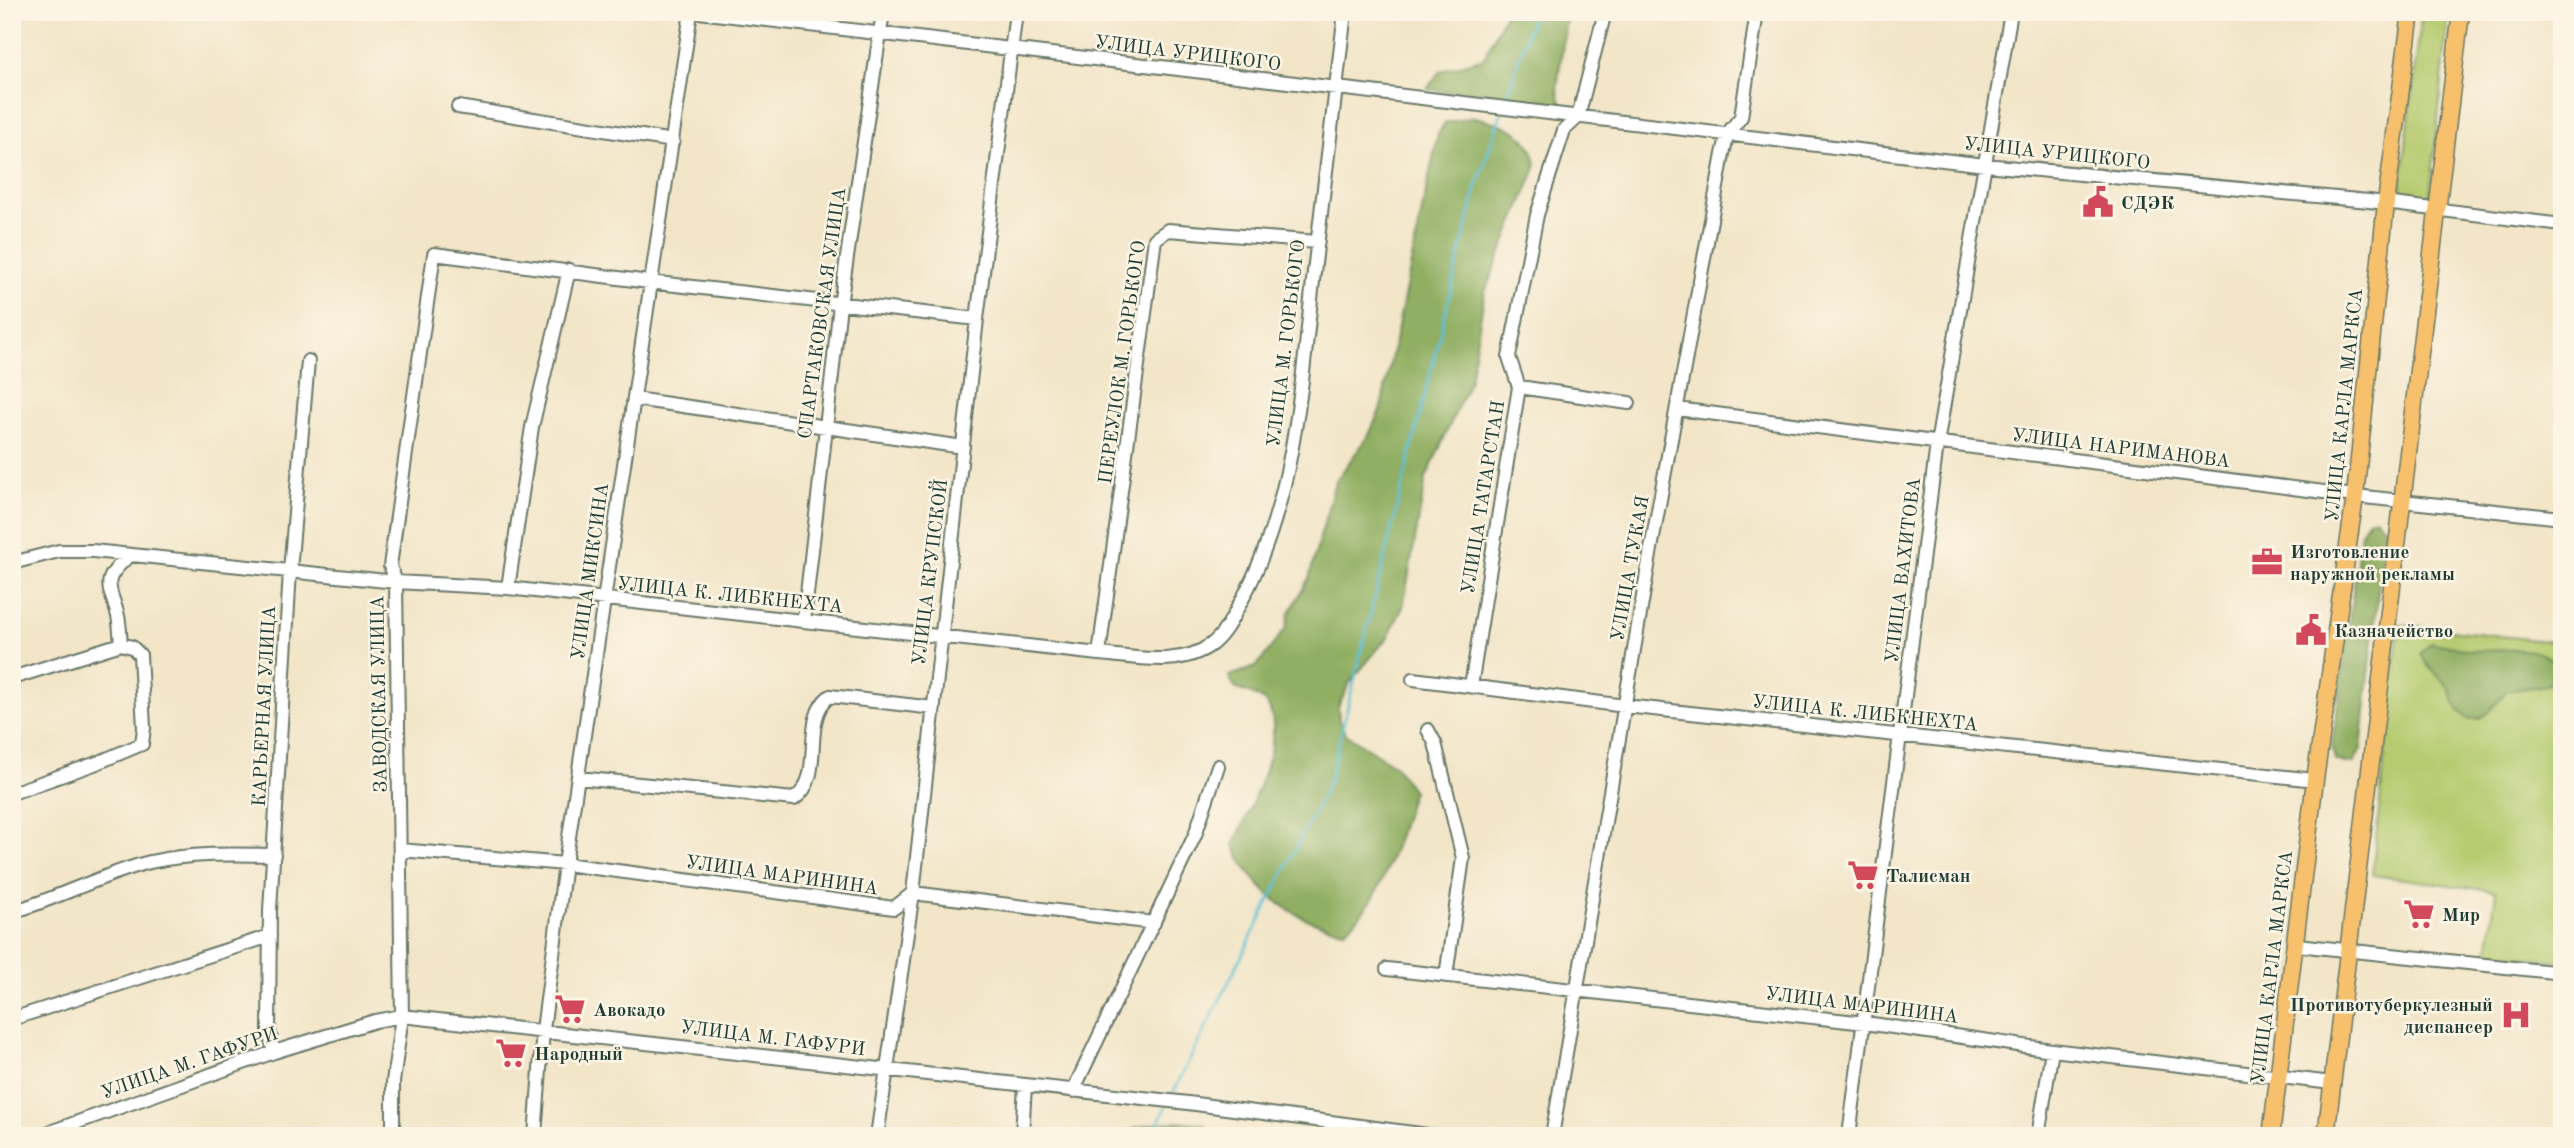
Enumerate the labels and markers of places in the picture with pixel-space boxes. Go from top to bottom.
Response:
public building icon: СДЭК [2081,185,2115,219]
place label: СДЭК [2121,195,2174,214]
place label: Изготовление наружной рекламы [2290,544,2455,585]
office icon: Изготовление наружной рекламы [2250,545,2284,579]
public building icon: Казначейство [2294,613,2328,647]
place label: Казначейство [2334,623,2453,642]
supermarket icon: Талисман [1846,858,1880,892]
place label: Талисман [1886,868,1971,887]
supermarket icon: Мир [2402,897,2436,931]
place label: Мир [2442,907,2480,926]
supermarket icon: Авокадо [553,992,587,1026]
place label: Противотуберкулезный диспансер [2290,997,2493,1038]
hospital icon: Противотуберкулезный диспансер [2499,998,2533,1032]
place label: Авокадо [593,1002,665,1021]
supermarket icon: Народный [494,1036,528,1070]
place label: Народный [534,1046,623,1065]

